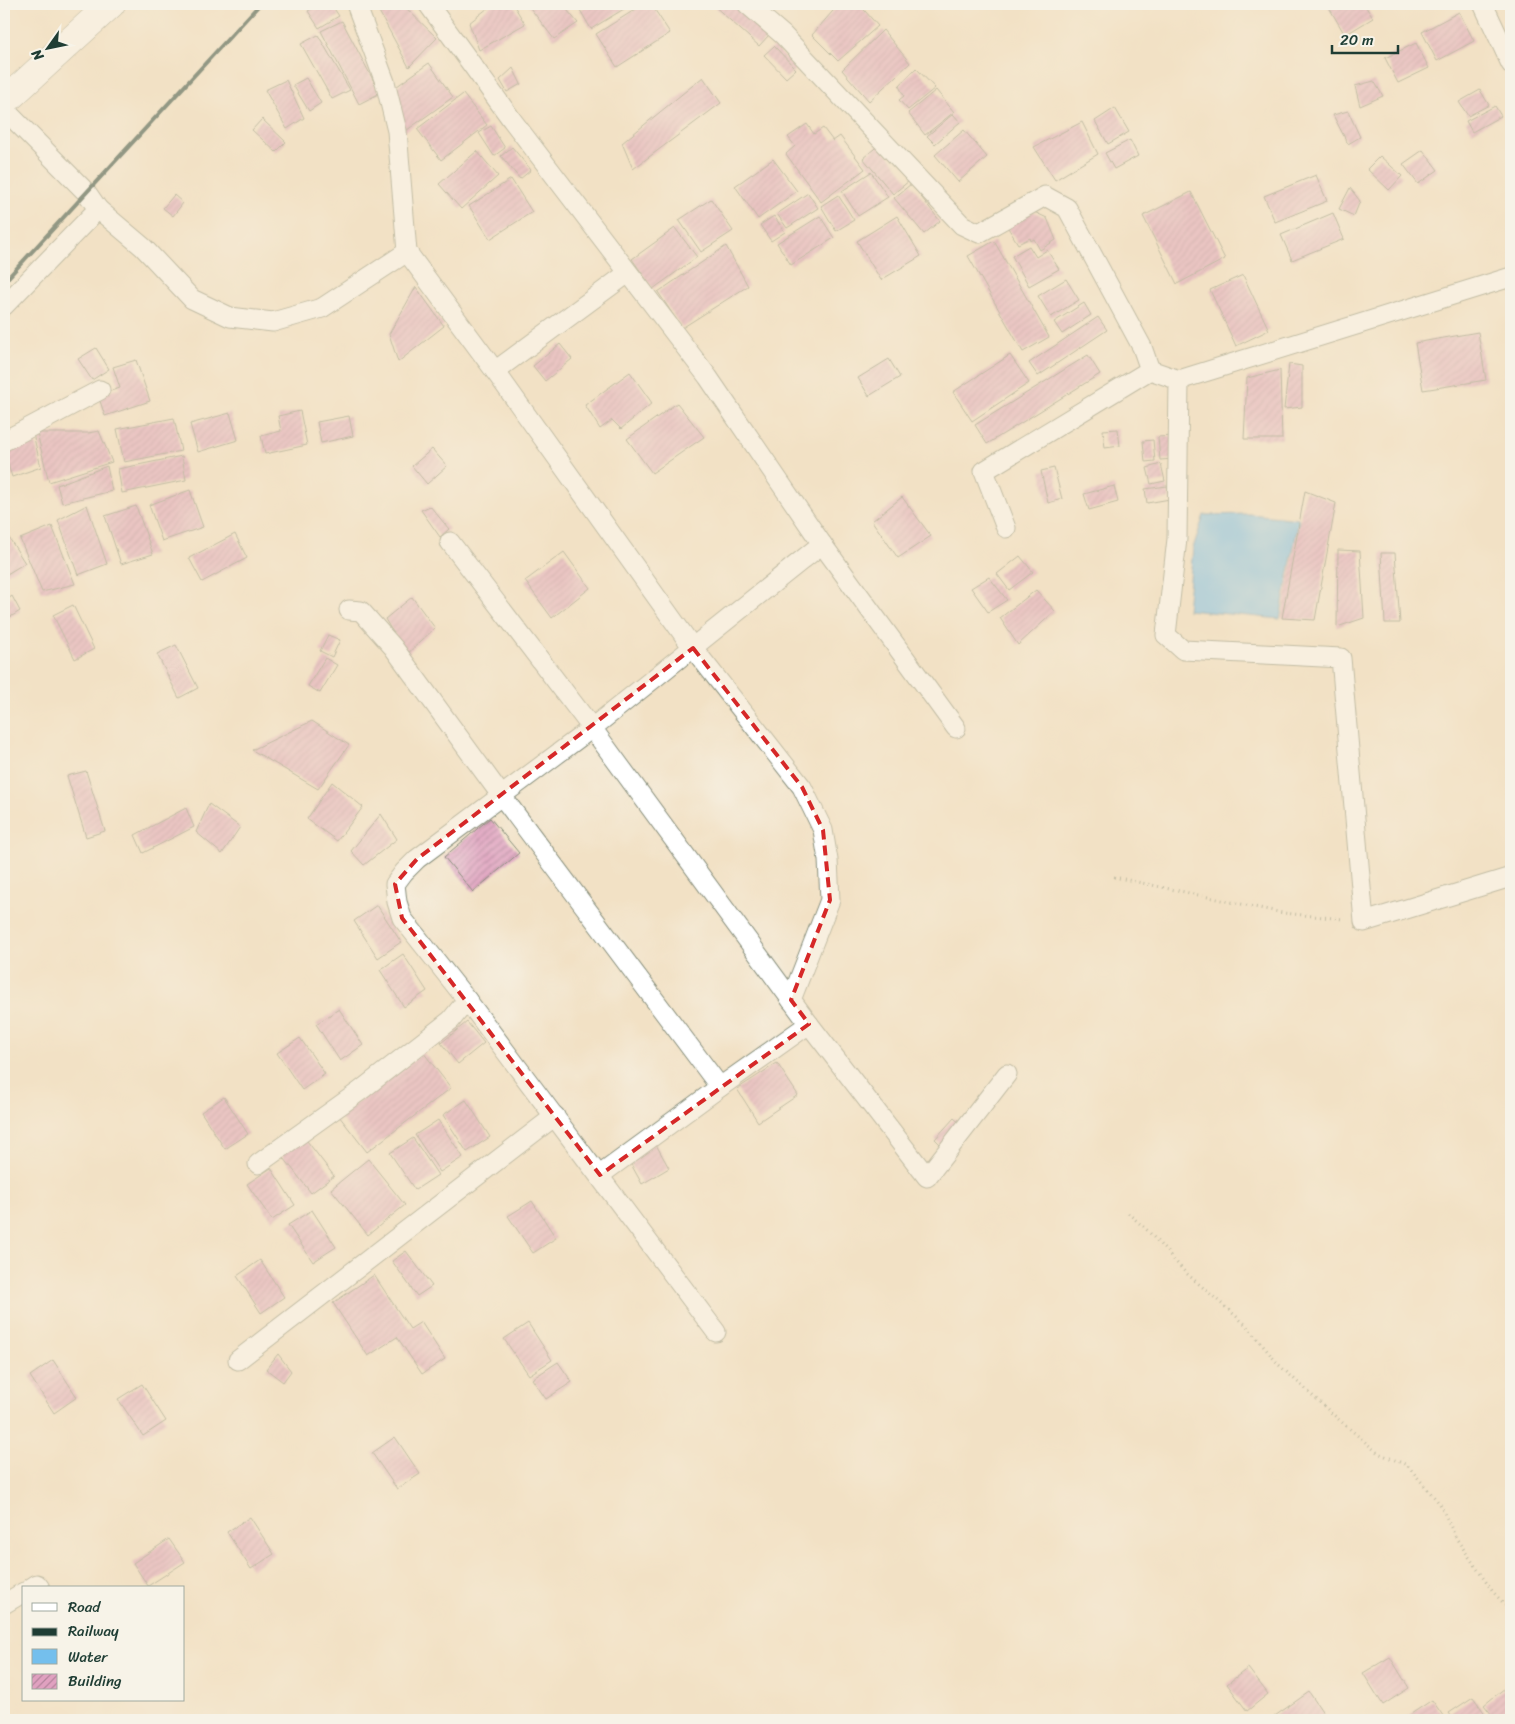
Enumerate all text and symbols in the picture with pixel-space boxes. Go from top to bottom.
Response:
north arrow [22,22,72,72]
scale bar [1332,22,1399,54]
text: 20 m [1340,27,1374,53]
text: N [24,44,51,67]
legend [22,1586,185,1702]
text: Road [68,1594,101,1620]
text: Railway [68,1618,119,1644]
text: Water [68,1644,108,1670]
text: Building [68,1668,122,1694]

